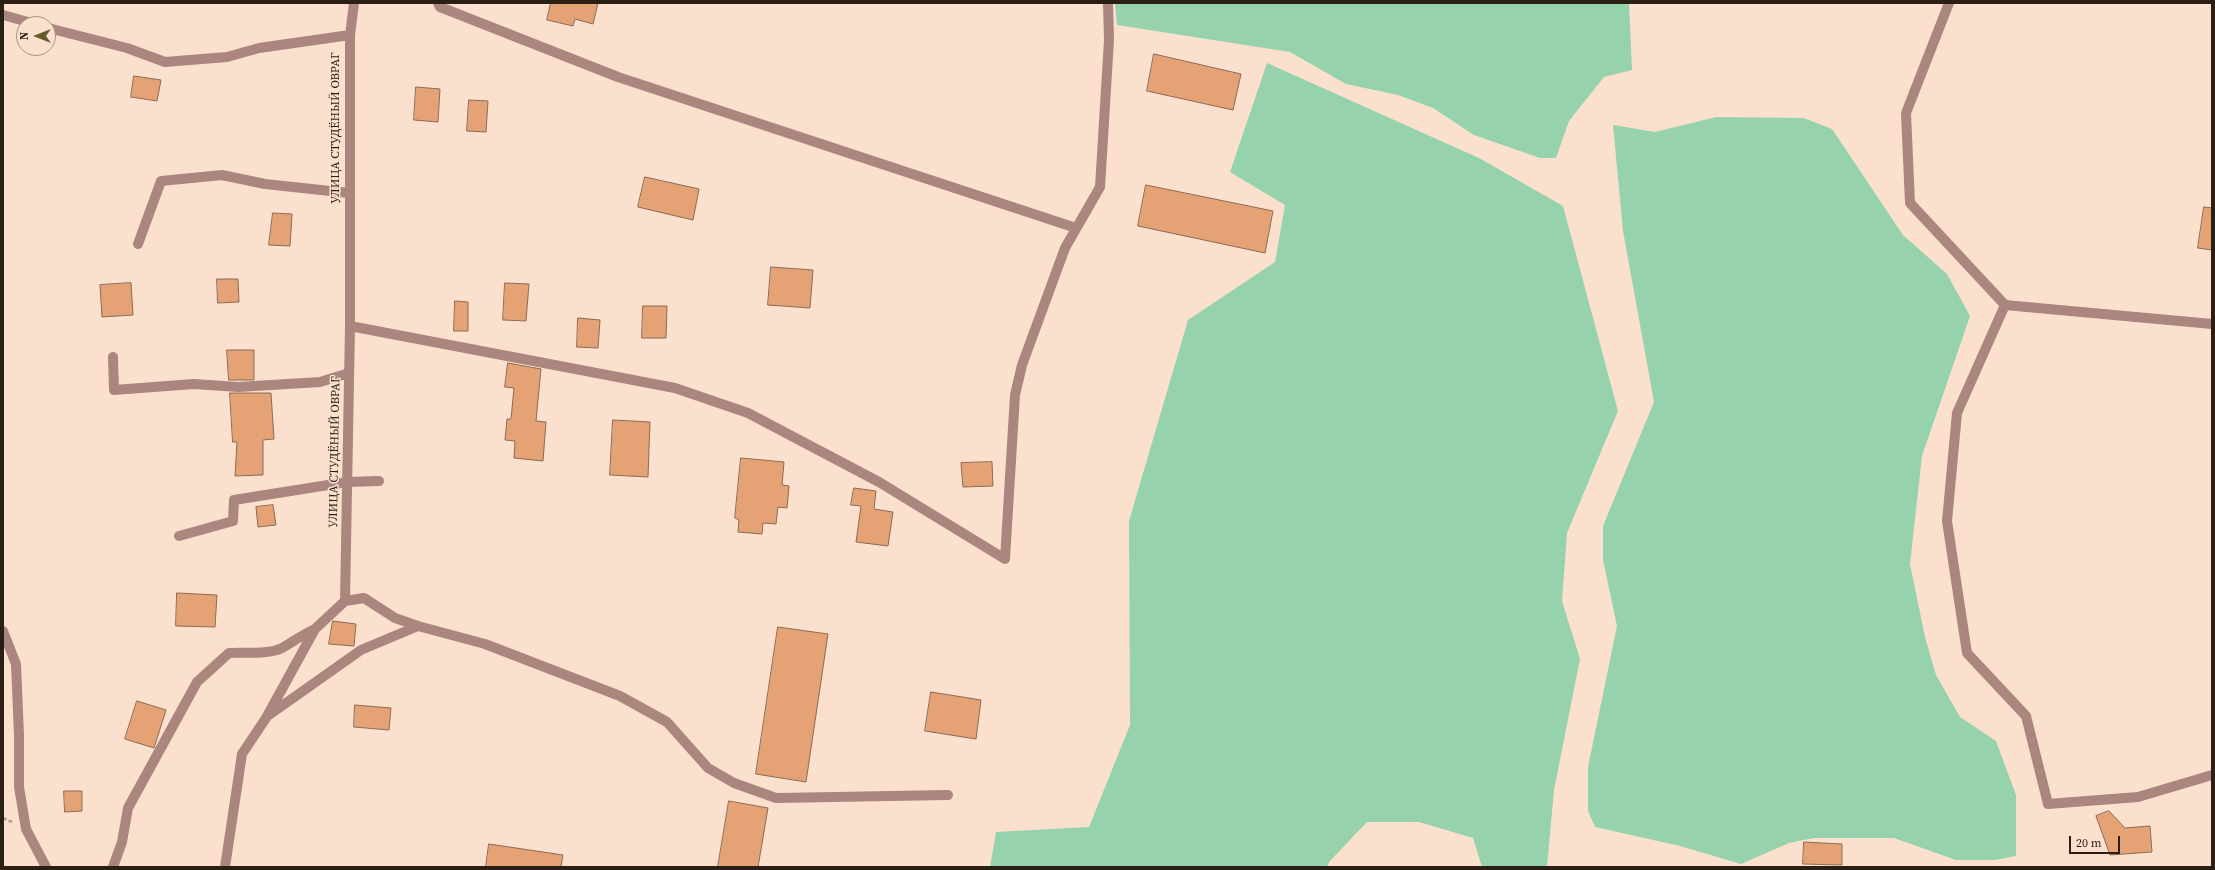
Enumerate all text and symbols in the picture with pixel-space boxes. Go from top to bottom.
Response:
north arrow [16,16,56,56]
text: N [17,32,32,40]
street label: УЛИЦА СТУДЁНЫЙ ОВРАГ [329,52,343,204]
street label: УЛИЦА СТУДЁНЫЙ ОВРАГ [326,376,344,528]
scale bar [2071,828,2122,854]
text: 20 m [2076,835,2102,851]

